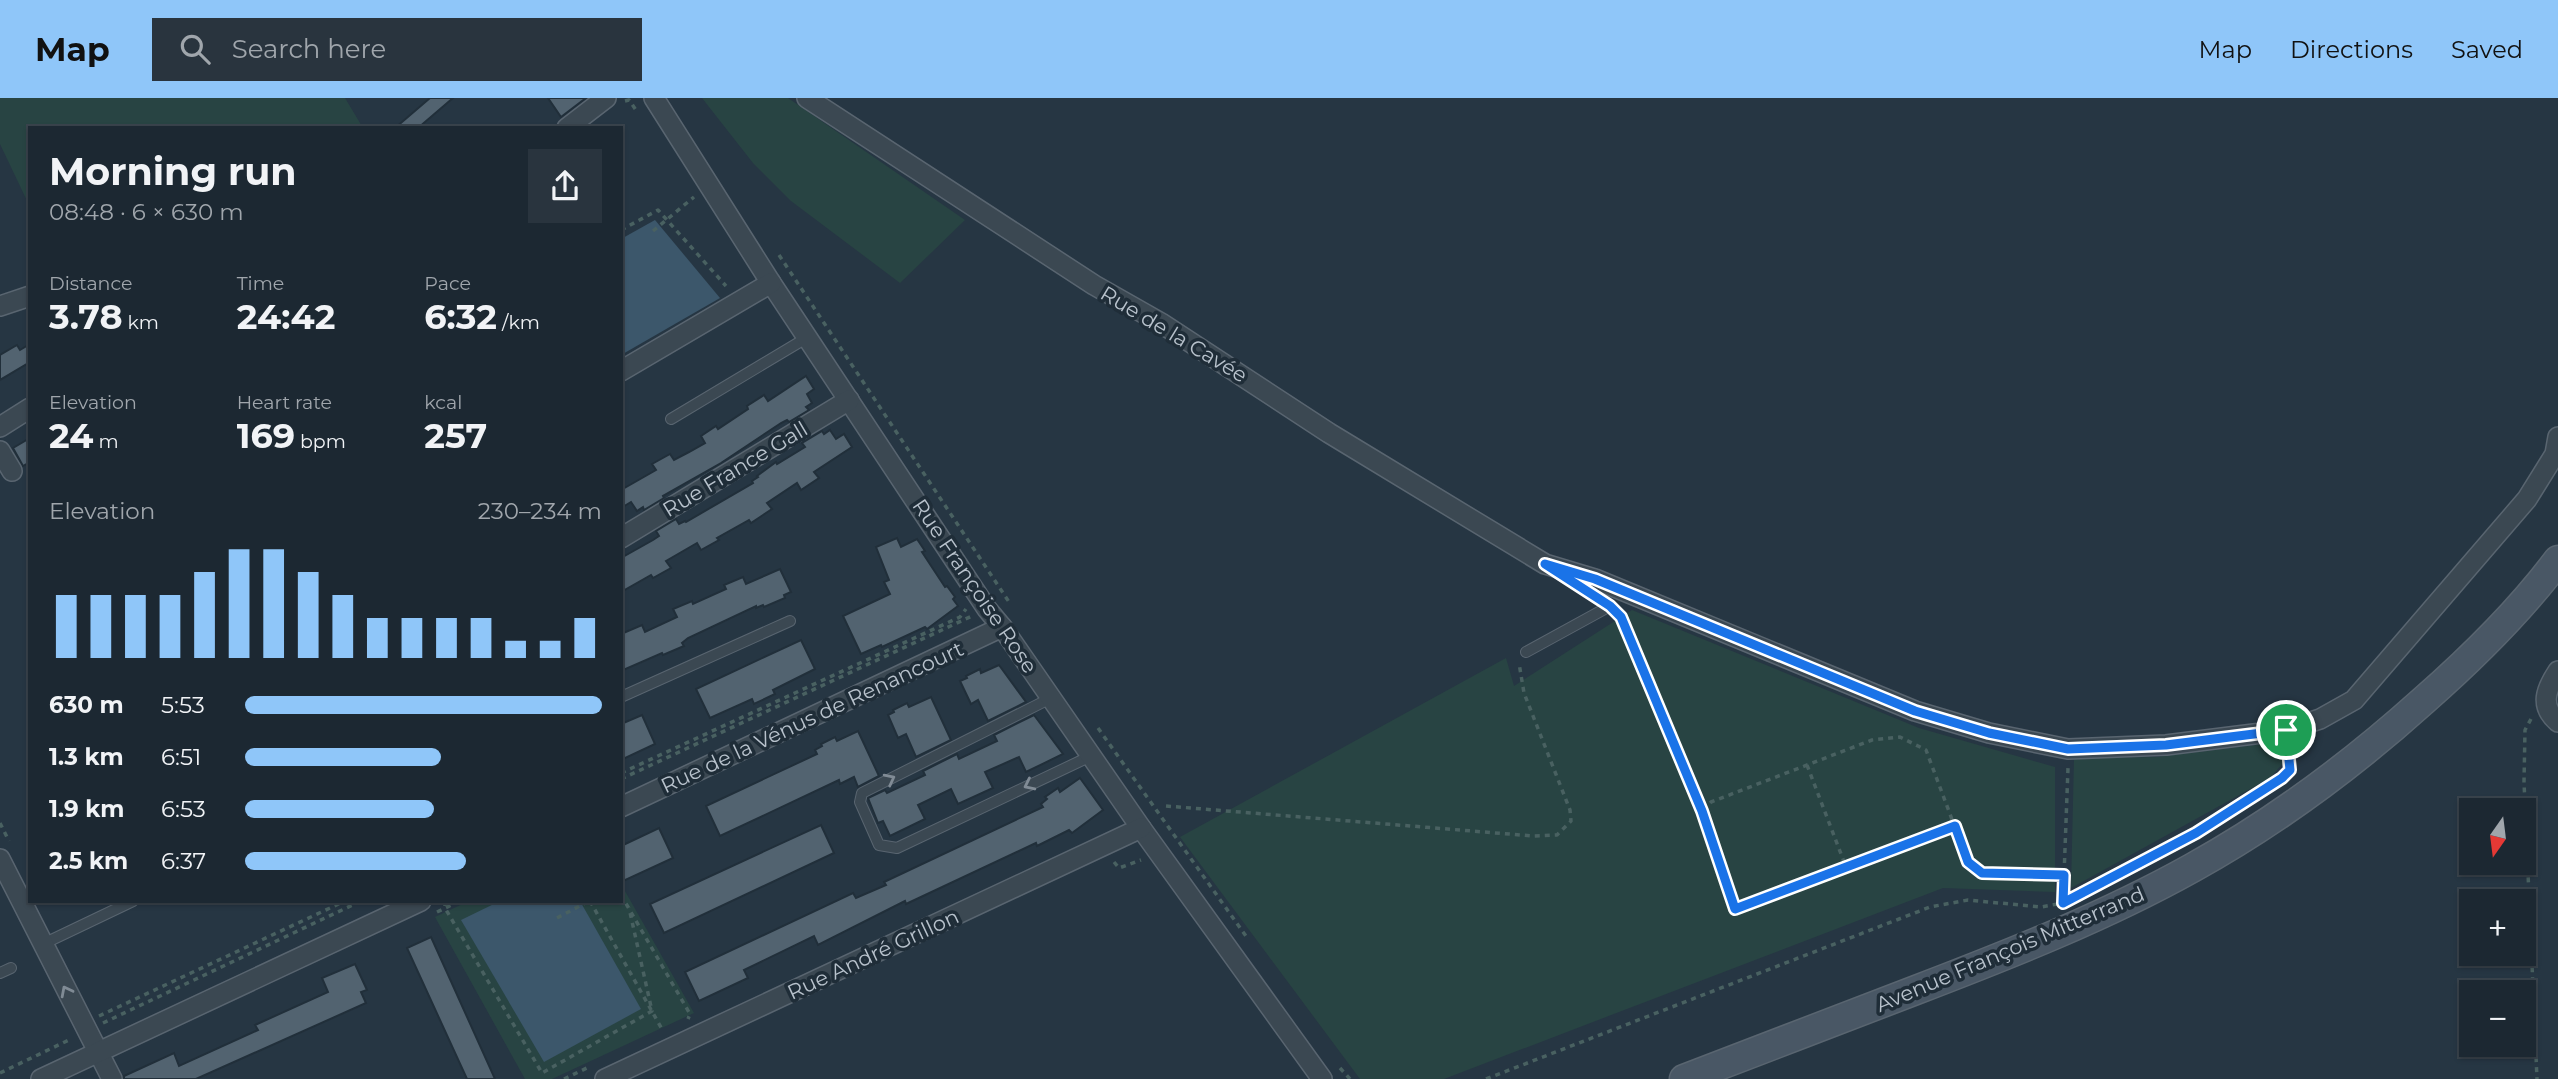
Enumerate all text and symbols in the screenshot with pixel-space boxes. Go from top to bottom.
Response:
search box [152,18,642,81]
text: Map [35,29,110,69]
icon: search [176,30,214,68]
text: Search here [232,33,386,65]
text: Map [2199,35,2252,64]
text: Directions [2290,35,2413,64]
text: Saved [2451,35,2523,64]
text: Morning run [49,148,297,195]
button: share [528,149,602,223]
text: 08:48 · 6 × 630 m [49,198,244,226]
text: Distance [49,272,132,295]
text: Time [237,272,284,295]
text: Pace [424,272,471,295]
street label: Rue de la Cavée [1096,280,1252,388]
text: 3.78 [49,295,123,338]
text: 24:42 [237,295,335,338]
text: 6:32 [424,295,497,338]
text: km [123,311,159,334]
text: /km [497,311,540,334]
text: Elevation [49,391,137,414]
text: Heart rate [237,391,332,414]
text: kcal [424,391,462,414]
text: 24 [49,414,93,457]
text: 169 [237,414,295,457]
text: 257 [424,414,487,457]
street label: Rue France Gall [658,416,812,522]
text: m [93,430,119,453]
text: bpm [295,430,346,453]
street label: Rue Françoise Rose [907,494,1043,678]
text: Elevation [49,497,155,525]
text: 230–234 m [478,497,602,525]
street label: Rue de la Vénus de Renancourt [657,636,967,798]
text: 630 m [49,691,124,719]
text: 5:53 [161,691,205,719]
pin [2256,700,2316,760]
icon: arrive [2267,711,2305,749]
text: 1.3 km [49,743,124,771]
text: 6:51 [161,743,201,771]
one-way arrow [883,774,895,788]
one-way arrow [1024,776,1036,790]
text: 1.9 km [49,795,124,823]
text: 6:53 [161,795,206,823]
north arrow [2459,798,2536,875]
map controls [2459,798,2536,1057]
text: 2.5 km [49,847,128,875]
text: 6:37 [161,847,206,875]
street label: Avenue François Mitterrand [1872,881,2148,1017]
button: + [2459,889,2536,966]
street label: Rue André Grillon [783,903,963,1005]
button: − [2459,980,2536,1057]
one-way arrow [61,986,75,998]

